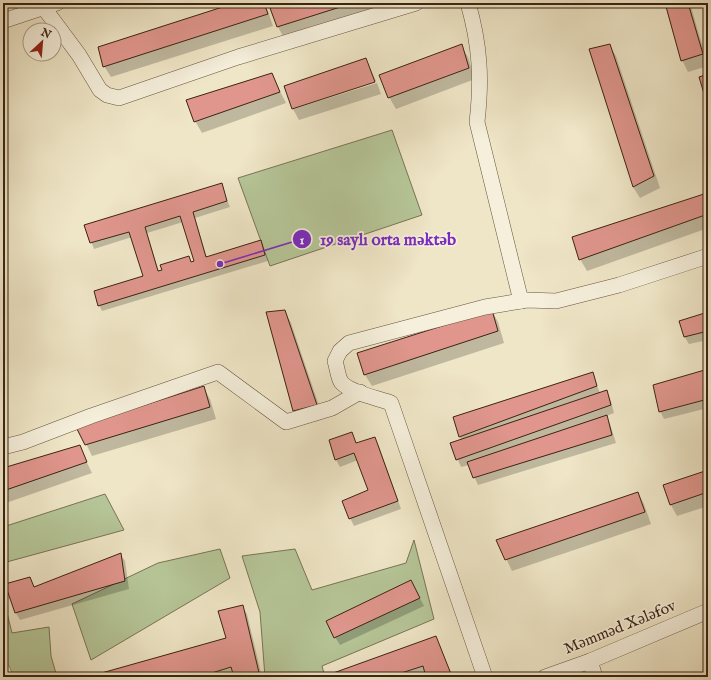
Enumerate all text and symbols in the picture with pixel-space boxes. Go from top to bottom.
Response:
north arrow [22,22,62,62]
text: N [38,25,54,42]
callout: 19 saylı orta məktəb [292,225,464,254]
text: 19 saylı orta məktəb [320,230,456,251]
text: 1 [300,233,305,248]
street label: Məmməd Xələfov [561,596,680,660]

